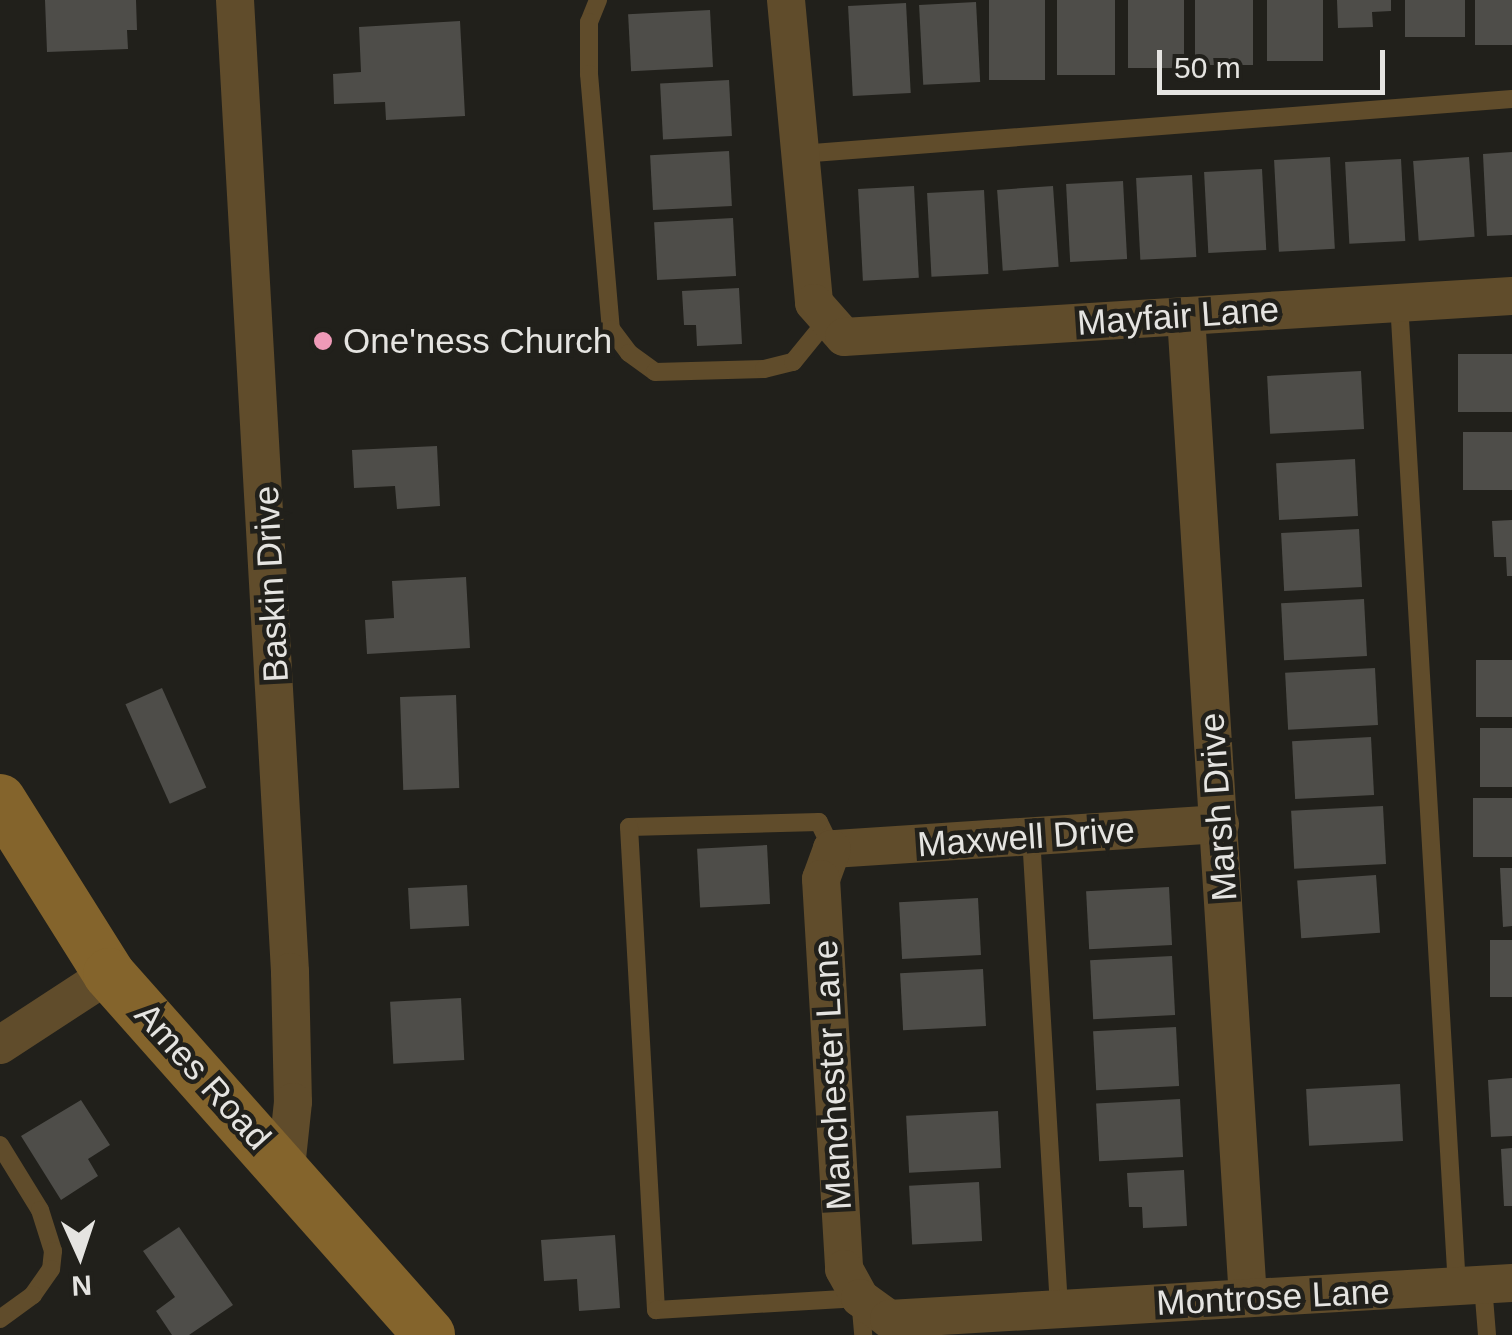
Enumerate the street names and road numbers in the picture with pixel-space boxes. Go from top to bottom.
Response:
street label: Mayfair Lane [1076,288,1280,344]
street label: Baskin Drive [245,485,297,683]
street label: Marsh Drive [1190,711,1246,903]
street label: Maxwell Drive [916,808,1136,866]
street label: Manchester Lane [804,939,860,1211]
street label: Ames Road [126,994,280,1158]
street label: Montrose Lane [1155,1270,1391,1324]

